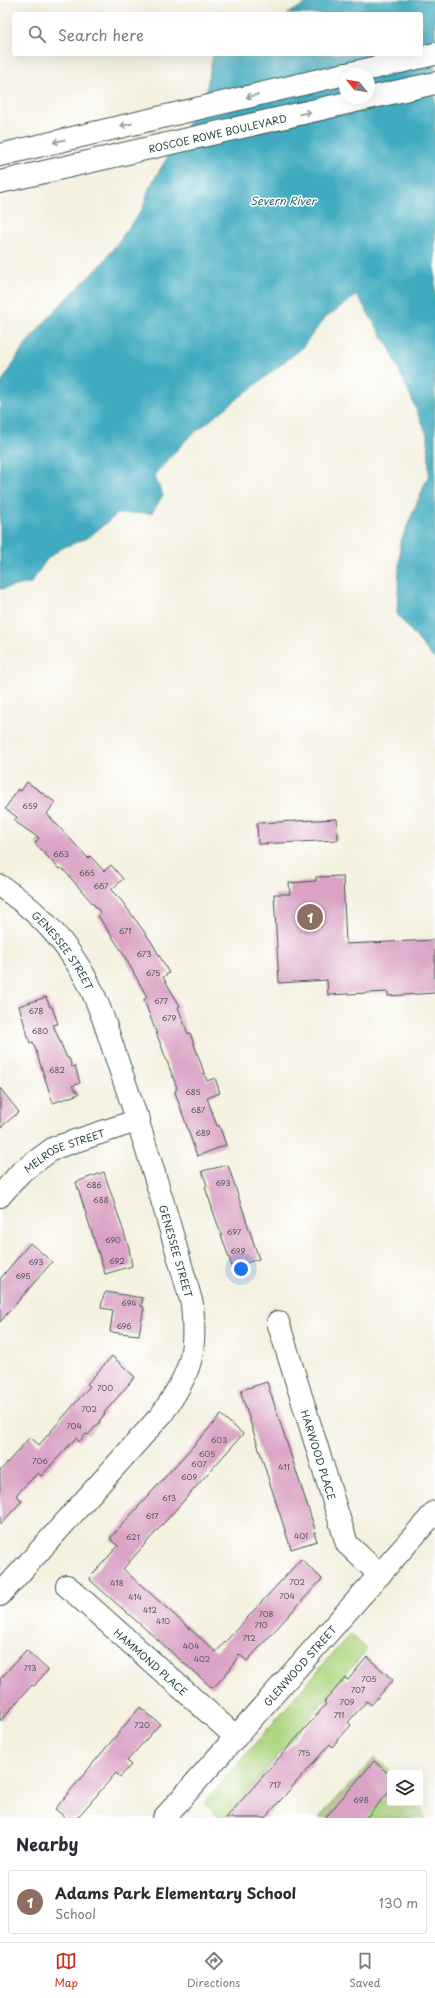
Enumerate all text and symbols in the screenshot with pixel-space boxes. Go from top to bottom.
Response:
search box [12,12,423,56]
icon: search [26,23,48,45]
text: Search here [58,23,144,46]
north arrow [339,68,375,104]
one-way arrow [246,92,259,100]
one-way arrow [298,108,311,116]
street label: ROSCOE ROWE BOULEVARD [147,109,288,156]
one-way arrow [120,122,133,129]
one-way arrow [53,137,66,145]
water label: Severn River [250,192,318,209]
house number: 659 [22,800,38,812]
house number: 663 [53,848,69,860]
house number: 665 [79,867,95,879]
house number: 667 [93,880,109,892]
pin: 1 [297,902,323,932]
street label: GENESSEE STREET [29,907,98,992]
house number: 671 [119,925,131,937]
house number: 673 [137,948,151,960]
house number: 675 [146,967,160,979]
house number: 677 [154,995,169,1007]
house number: 678 [29,1005,43,1017]
house number: 679 [162,1012,176,1024]
house number: 680 [32,1025,48,1037]
house number: 682 [49,1064,65,1076]
house number: 685 [185,1086,201,1098]
house number: 687 [191,1104,206,1116]
street label: MELROSE STREET [20,1124,107,1175]
house number: 689 [195,1127,211,1139]
house number: 693 [215,1177,231,1189]
house number: 686 [86,1179,102,1191]
house number: 688 [93,1194,109,1206]
street label: GENESSEE STREET [156,1203,197,1299]
house number: 697 [227,1226,242,1238]
house number: 690 [105,1234,121,1246]
house number: 699 [230,1245,246,1257]
house number: 692 [109,1255,125,1267]
house number: 693 [28,1256,44,1268]
your location [231,1259,251,1279]
house number: 695 [15,1270,31,1282]
house number: 694 [121,1297,137,1309]
house number: 696 [116,1320,132,1332]
house number: 700 [97,1382,113,1394]
house number: 702 [81,1403,97,1415]
street label: HARWOOD PLACE [298,1408,340,1502]
house number: 704 [66,1420,82,1432]
house number: 603 [211,1434,227,1446]
house number: 605 [199,1448,215,1460]
house number: 706 [32,1455,48,1467]
house number: 607 [191,1458,207,1470]
house number: 411 [278,1461,290,1473]
house number: 609 [181,1471,197,1483]
house number: 613 [162,1492,176,1504]
house number: 617 [145,1510,159,1522]
house number: 401 [294,1530,308,1542]
house number: 621 [126,1531,140,1543]
house number: 702 [289,1576,305,1588]
house number: 418 [110,1577,124,1589]
house number: 704 [279,1590,295,1602]
house number: 414 [128,1591,142,1603]
house number: 412 [143,1604,157,1616]
house number: 708 [258,1608,274,1620]
house number: 410 [156,1615,170,1627]
house number: 710 [254,1619,268,1631]
street label: GLENWOOD STREET [259,1622,339,1709]
street label: HAMMOND PLACE [111,1624,191,1698]
house number: 712 [242,1632,256,1644]
house number: 404 [183,1640,199,1652]
house number: 402 [194,1653,211,1665]
house number: 713 [24,1662,36,1674]
house number: 705 [361,1673,377,1685]
house number: 707 [351,1684,366,1696]
house number: 709 [340,1696,355,1708]
house number: 711 [334,1709,344,1721]
house number: 720 [134,1719,150,1731]
house number: 715 [298,1747,310,1759]
map controls [387,1770,423,1806]
button: layers [387,1770,423,1806]
house number: 717 [269,1779,281,1791]
house number: 698 [353,1794,369,1806]
text: Nearby [16,1831,78,1857]
text: Adams Park Elementary School [55,1881,296,1904]
text: 1 [27,1893,33,1912]
text: 130 m [379,1893,418,1912]
text: School [55,1904,96,1923]
tab: Map [54,1950,78,1991]
tab: Directions [187,1950,240,1991]
tab: Saved [349,1950,381,1991]

